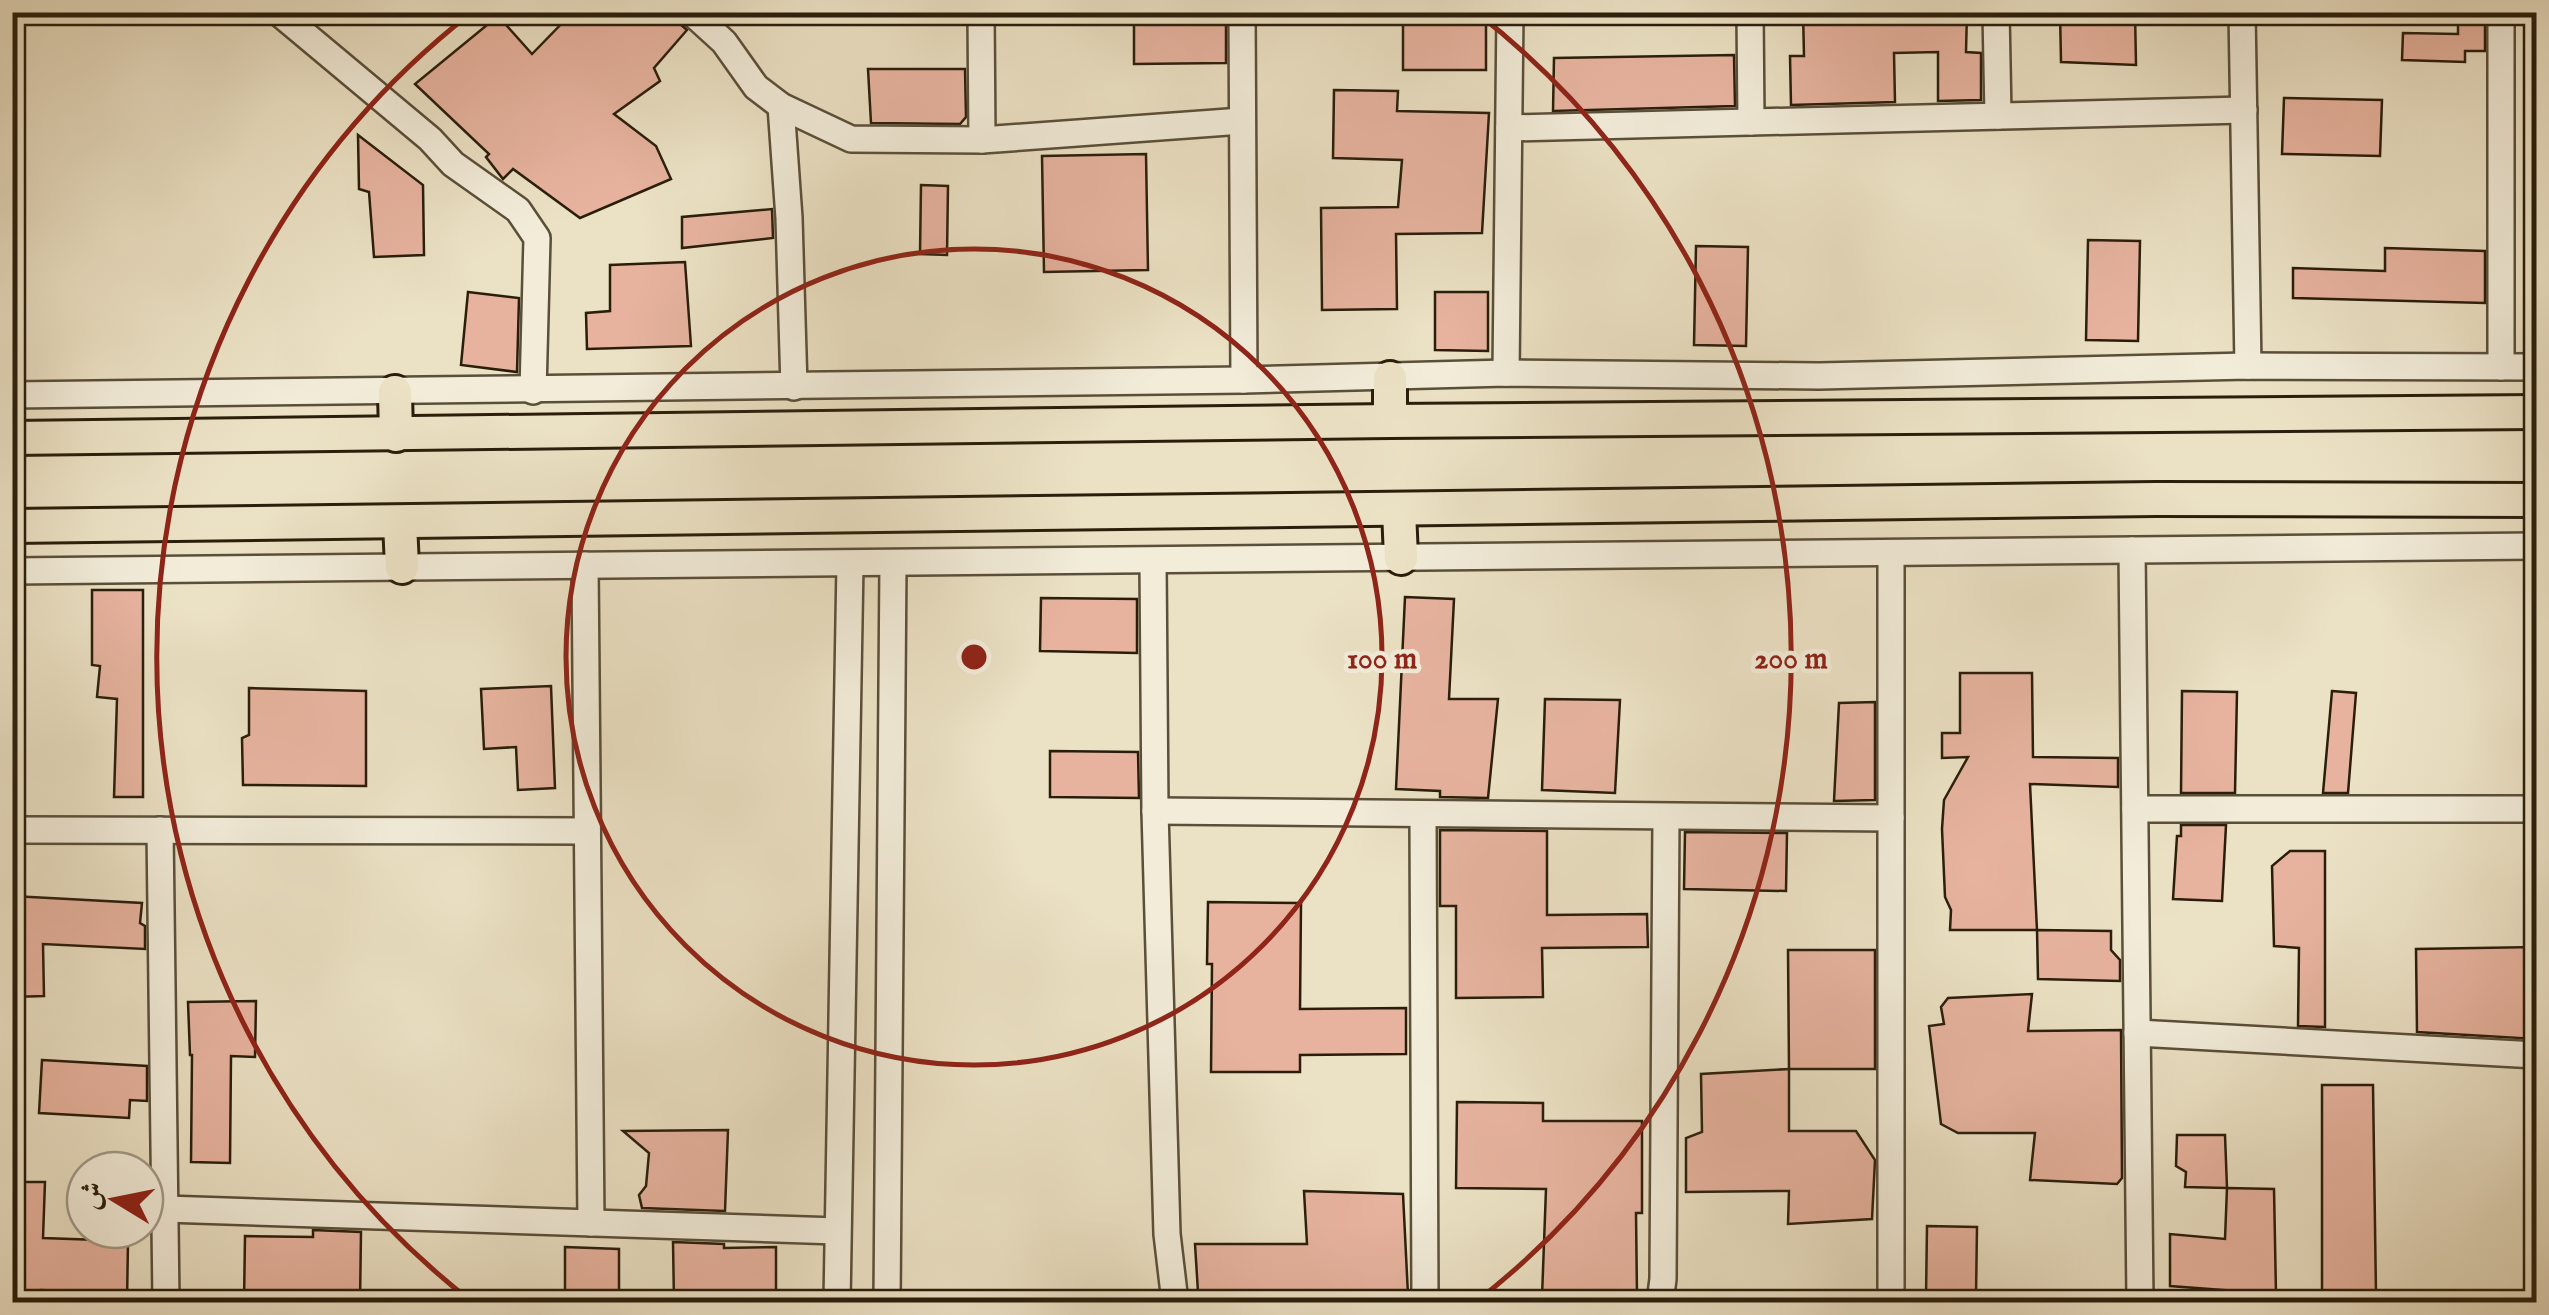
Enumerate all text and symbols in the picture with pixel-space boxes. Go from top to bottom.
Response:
centre of rings [956,639,992,675]
text: 100 m [1347,641,1417,679]
text: 200 m [1754,641,1828,679]
north arrow [65,1150,165,1250]
text: ش [73,1179,112,1213]

